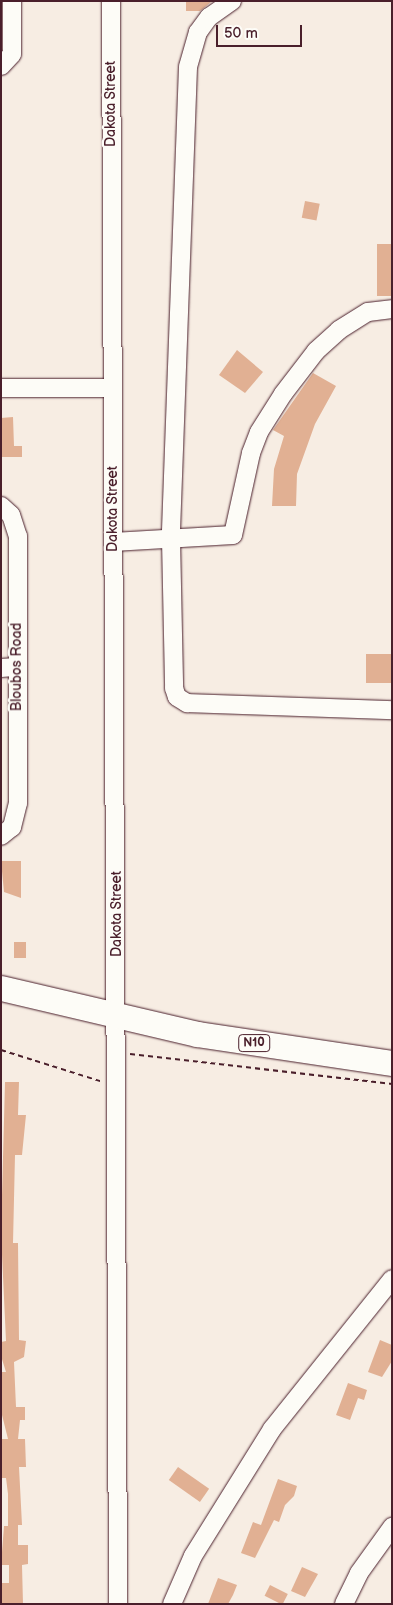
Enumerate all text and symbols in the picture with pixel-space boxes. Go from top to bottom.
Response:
scale bar [218,15,304,47]
text: 50 m [224,24,258,43]
street label: Dakota Street [103,61,119,147]
street label: Dakota Street [105,466,121,552]
street label: Bloubos Road [9,623,25,711]
street label: Dakota Street [109,871,125,957]
road number: N10 [238,1034,270,1052]

